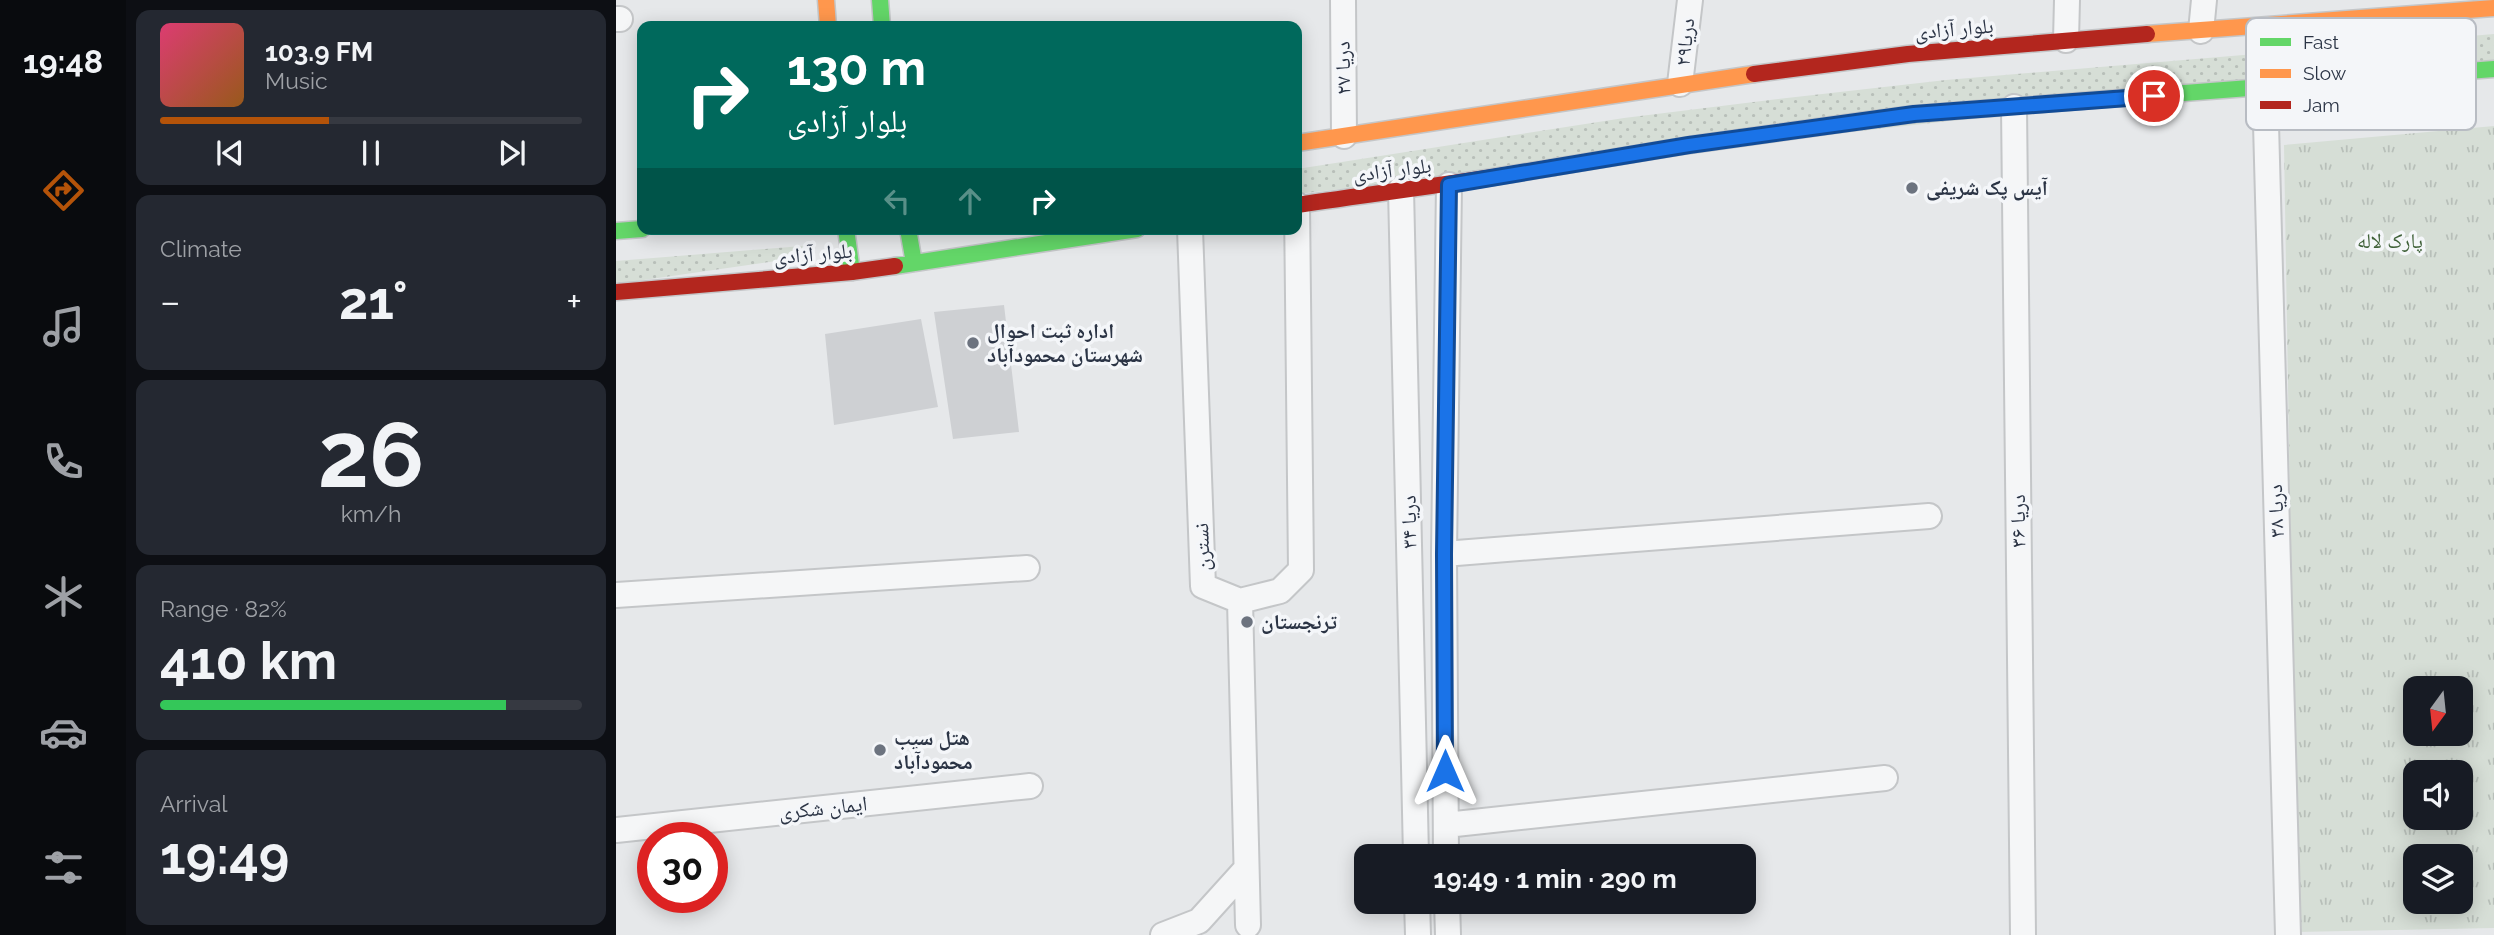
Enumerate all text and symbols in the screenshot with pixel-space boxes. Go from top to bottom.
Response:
street label: بلوار آزادی [1914,13,1994,44]
street label: دریا۲۹ [1670,17,1699,67]
legend [2246,18,2476,130]
text: Fast [2303,31,2339,53]
text: 103.9 FM [265,37,373,67]
text: 130 m [787,39,926,96]
street label: دریا ۲۷ [1330,41,1355,95]
text: 19:48 [23,43,103,80]
icon: right [672,49,763,140]
text: Slow [2303,62,2347,84]
pin [2124,66,2184,126]
text: Music [265,67,328,94]
icon: arrive [2135,77,2173,115]
text: Jam [2303,94,2340,116]
text: بلوار آزادی [787,102,907,139]
icon: previous [211,134,249,172]
icon: pause [352,134,390,172]
icon: next [493,134,531,172]
street label: بلوار آزادی [1351,152,1433,187]
icon: directions [39,166,88,215]
place label: آیس پک شریفی [1926,175,2048,201]
marker: آیس پک شریفی [1904,180,1920,196]
icon: left [878,182,916,220]
icon: ahead [951,182,989,220]
icon: right [1024,182,1062,220]
park label: پارک لاله [2357,228,2423,253]
text: Climate [160,235,242,262]
street label: بلوار آزادی [773,238,853,269]
text: 21° [339,270,408,331]
text: − [160,279,180,324]
text: + [566,279,582,324]
icon: music [39,302,88,351]
place label: اداره ثبت احوال شهرستان محمودآباد [987,318,1143,367]
marker: اداره ثبت احوال شهرستان محمودآباد [965,335,981,351]
text: 26 [318,401,424,508]
icon: phone [39,437,88,486]
street label: دریا ۳۸ [2262,484,2289,538]
street label: دریا ۳۶ [2005,494,2030,548]
street label: دریا ۳۴ [1396,495,1421,549]
text: km/h [341,500,401,527]
street label: نسترن [1188,523,1215,571]
icon: climate [39,572,88,621]
text: Range · 82% [160,595,287,622]
place label: ترنجستان [1261,609,1337,634]
marker: ترنجستان [1239,614,1255,630]
text: 410 km [160,630,337,691]
north arrow [2403,676,2473,746]
map controls [2403,676,2473,914]
icon: car [39,708,88,757]
place label: هتل سیب محمودآباد [894,725,973,774]
position arrow [1408,734,1482,808]
marker: هتل سیب محمودآباد [872,742,888,758]
button: sound [2403,760,2473,830]
text: Arrival [160,790,227,817]
street label: ایمان شکری [777,790,868,825]
speed limit sign: 30 [637,822,728,913]
text: 19:49 [160,825,289,886]
icon: filters [39,843,88,892]
button: layers [2403,844,2473,914]
text: 19:49 · 1 min · 290 m [1433,864,1677,894]

